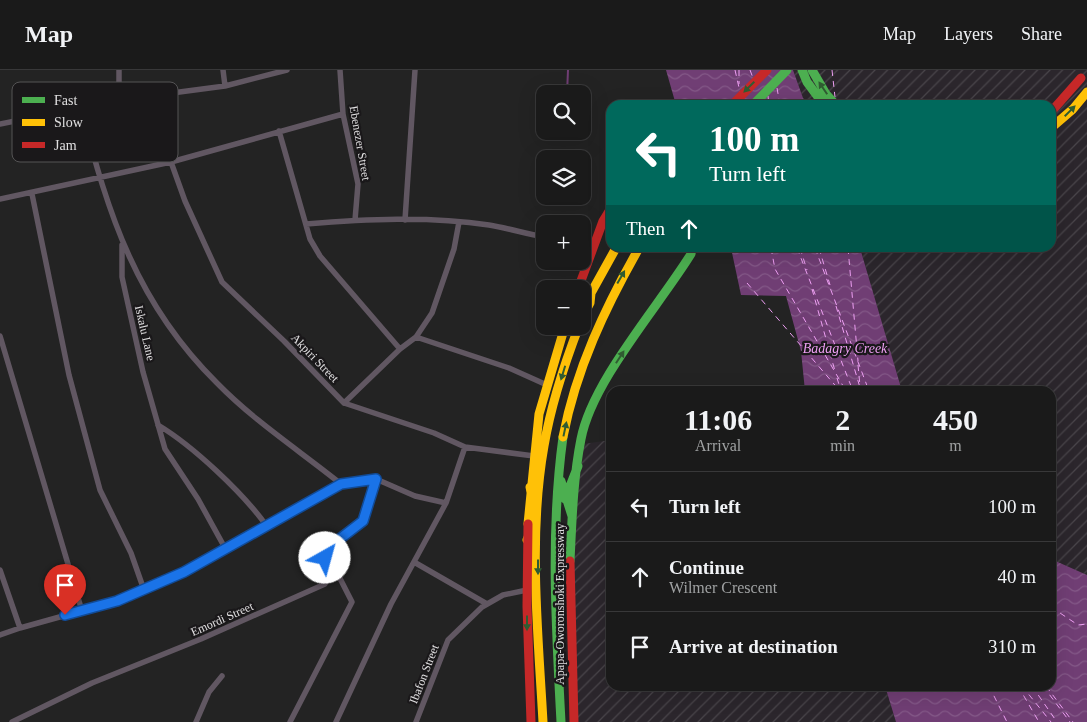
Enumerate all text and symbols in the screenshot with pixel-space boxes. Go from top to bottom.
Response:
text: Map [25,21,73,47]
text: Map [883,24,916,44]
text: Layers [944,24,993,44]
text: Share [1021,24,1062,44]
one-way arrow [743,81,755,93]
legend [12,82,178,162]
one-way arrow [818,82,828,95]
map controls [536,85,591,335]
button: search [536,85,591,140]
text: Fast [54,93,77,108]
street label: Ebenezer Street [347,105,374,182]
one-way arrow [1064,105,1076,117]
text: Slow [54,115,84,130]
icon: left [626,120,691,185]
text: 100 m [709,120,799,159]
text: Jam [54,138,77,153]
button: layers [536,150,591,205]
text: Turn left [709,161,786,186]
button: + [536,215,591,270]
icon: ahead [675,215,703,243]
text: Then [626,218,665,239]
one-way arrow [617,271,626,284]
button: − [536,280,591,335]
street label: Iskalu Lane [132,304,158,362]
street label: Akpiri Street [288,331,342,386]
water label: Badagry Creek [803,341,888,356]
one-way arrow [616,350,625,363]
one-way arrow [559,365,567,380]
text: 11:06 [684,403,752,436]
text: 2 [835,403,850,436]
text: 450 [933,403,978,436]
one-way arrow [561,421,569,436]
text: Arrival [695,437,741,454]
text: min [830,437,855,454]
text: m [949,437,962,454]
icon: left [626,493,654,521]
text: Turn left [669,496,741,517]
text: 100 m [988,496,1036,517]
street label: Apapa-Oworonshoki Expressway [553,523,567,685]
position arrow [298,531,350,583]
text: Continue [669,557,744,578]
one-way arrow [534,559,542,575]
icon: ahead [626,563,654,591]
pin [44,564,86,615]
text: 40 m [997,566,1036,587]
icon: arrive [51,571,79,599]
text: Wilmer Crescent [669,579,777,596]
street label: Emordi Street [189,599,256,639]
one-way arrow [523,615,531,631]
icon: arrive [626,633,654,661]
text: Arrive at destination [669,636,838,657]
text: 310 m [988,636,1036,657]
street label: Ibafon Street [406,642,442,706]

